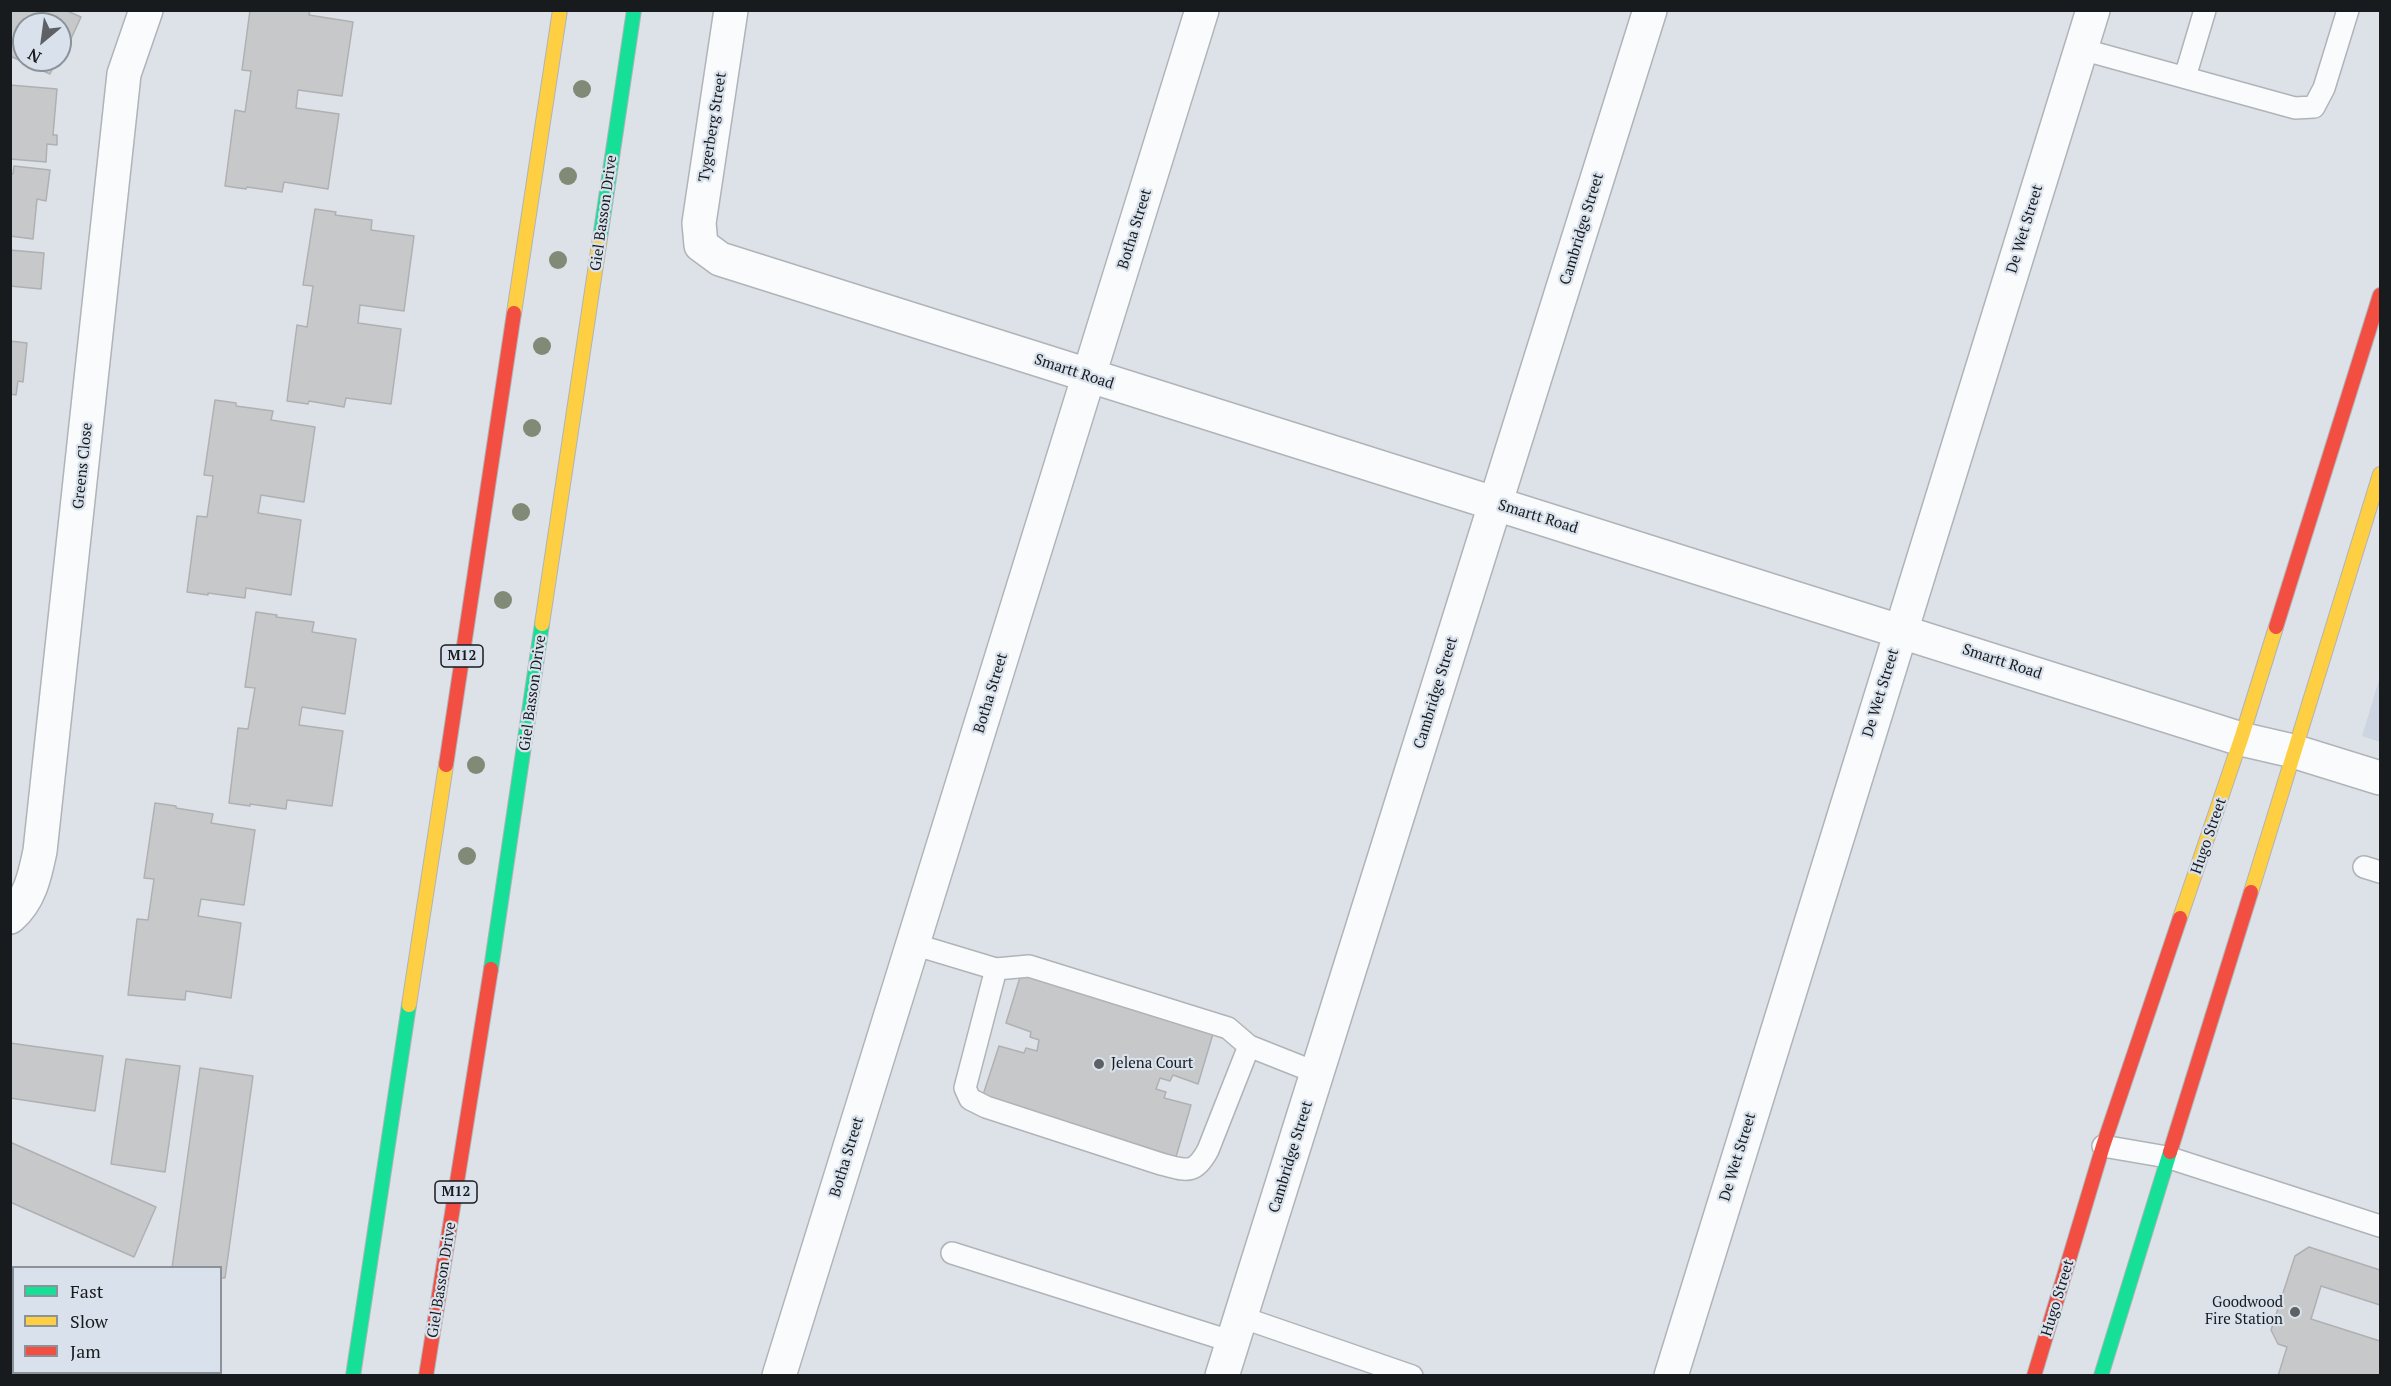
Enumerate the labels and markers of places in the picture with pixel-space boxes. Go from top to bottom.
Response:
place label: Jelena Court [1111,1055,1193,1073]
marker: Jelena Court [1092,1057,1106,1071]
place label: Goodwood Fire Station [2205,1294,2283,1329]
marker: Goodwood Fire Station [2288,1305,2302,1319]

